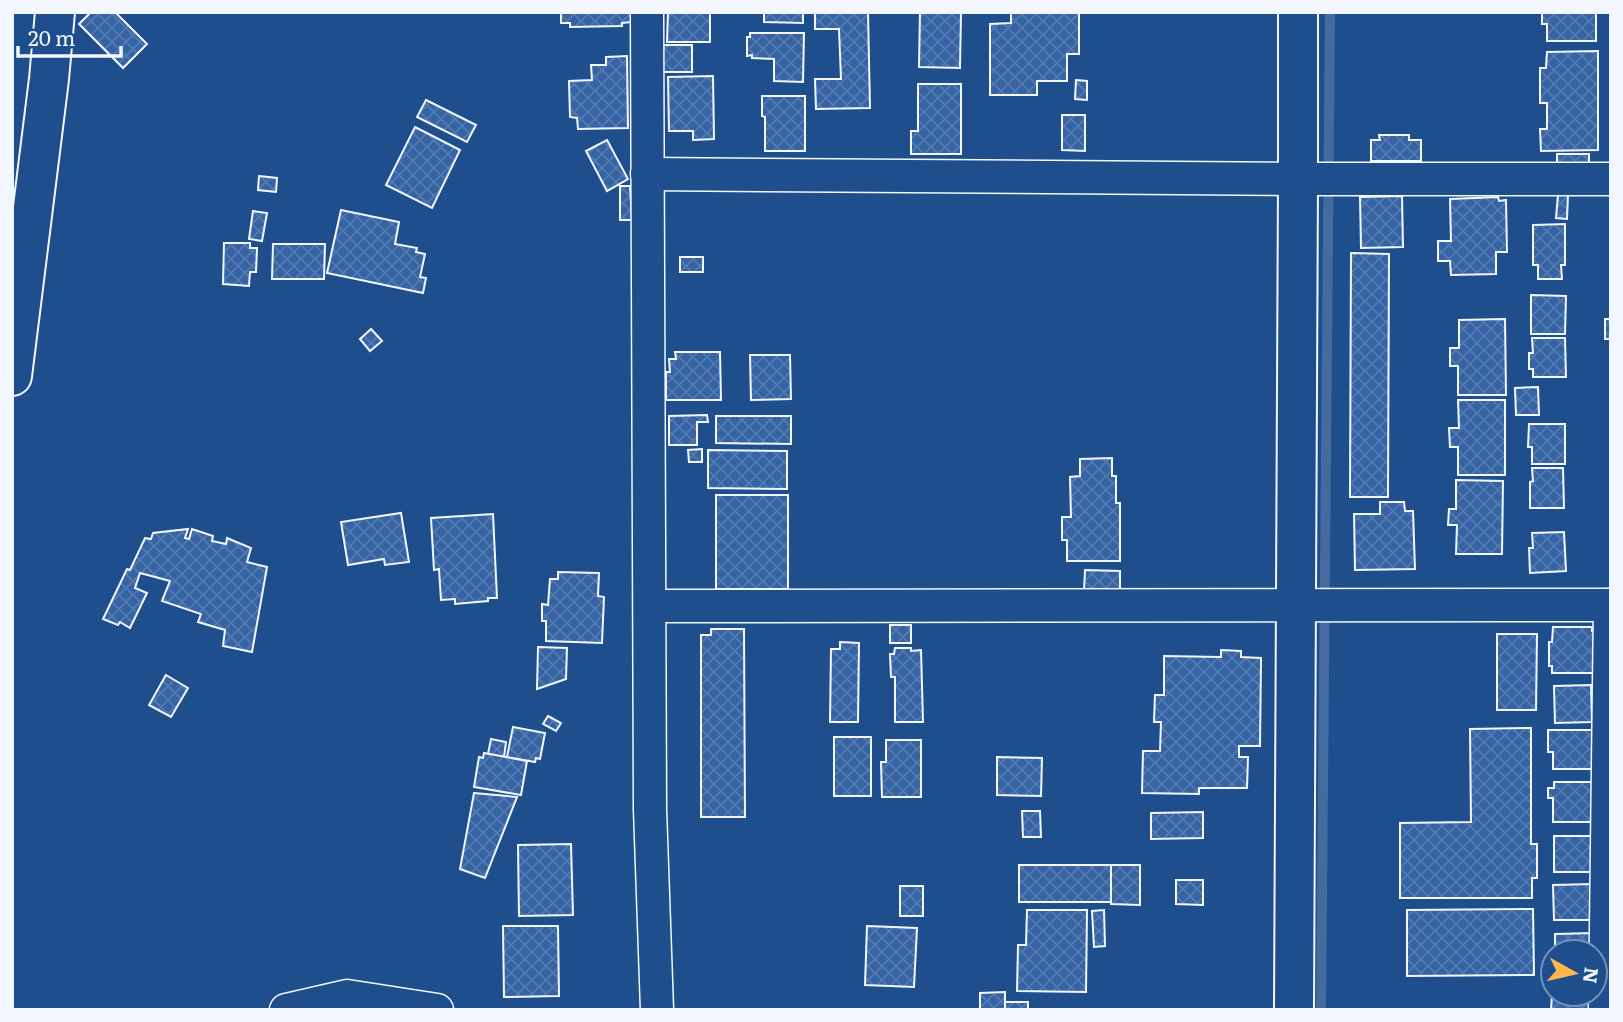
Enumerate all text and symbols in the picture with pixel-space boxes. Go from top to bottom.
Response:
scale bar [18,14,121,58]
text: 20 m [28,21,75,52]
north arrow [1539,938,1609,1008]
text: N [1577,966,1607,985]

